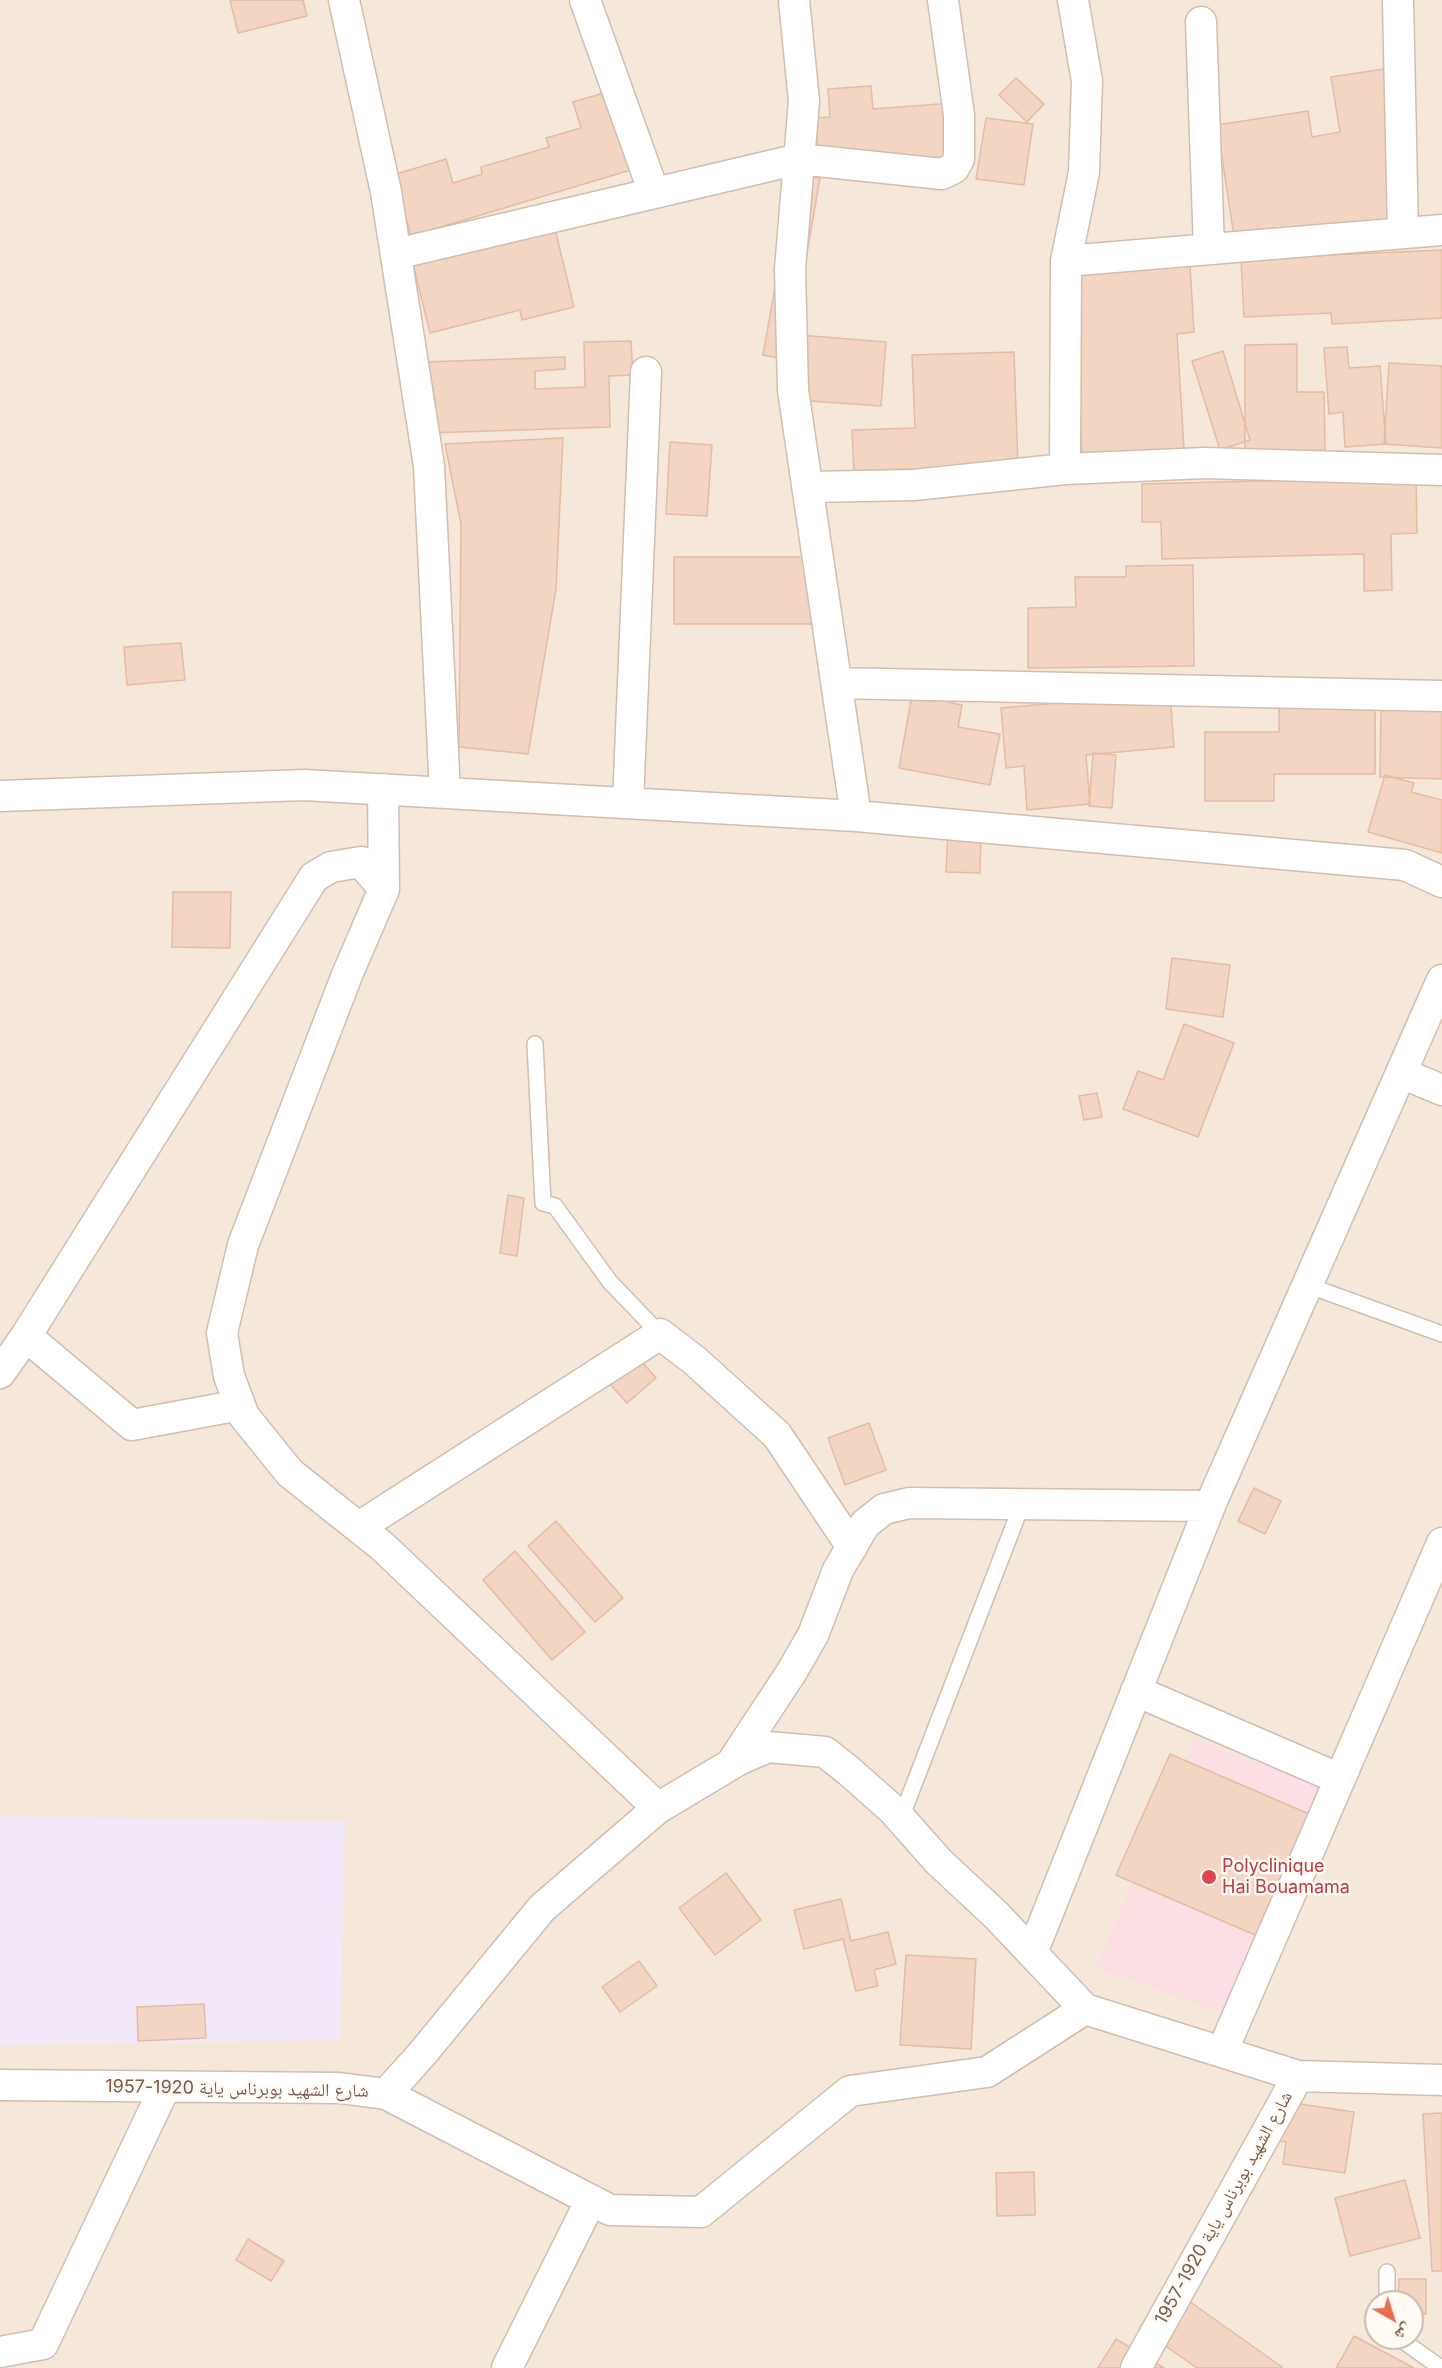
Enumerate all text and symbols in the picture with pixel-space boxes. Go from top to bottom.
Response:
place label: Polyclinique Hai Bouamama [1222,1856,1350,1898]
marker: Polyclinique Hai Bouamama [1200,1868,1218,1886]
street label: شارع الشهيد بوبرناس ياية 1920-1957 [105,2076,369,2102]
street label: شارع الشهيد بوبرناس ياية 1920-1957 [1151,2088,1297,2328]
north arrow [1364,2290,1424,2350]
text: ش [1391,2319,1417,2346]

